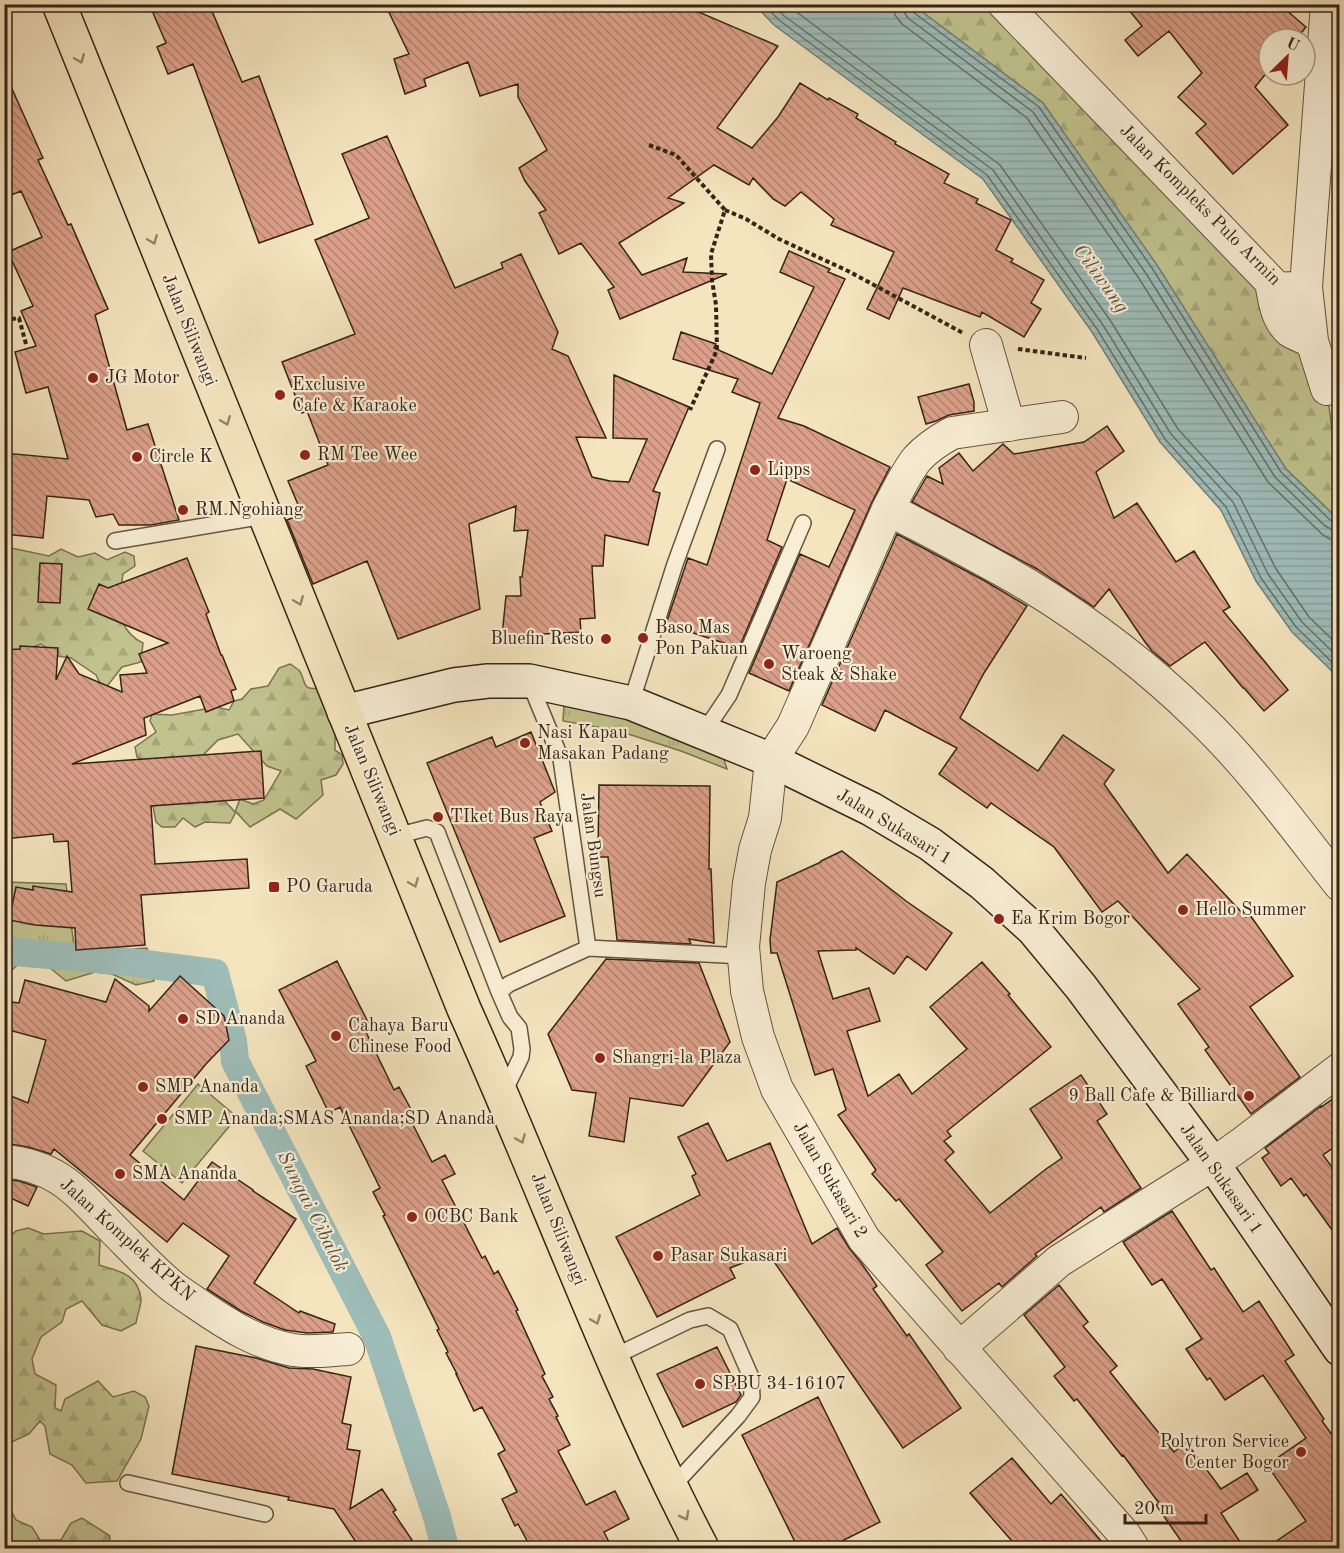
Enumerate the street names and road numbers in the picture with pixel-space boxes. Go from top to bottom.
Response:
street label: Jalan Kompleks Pulo Armin [1116,121,1284,289]
street label: Jalan Siliwangi [158,271,220,389]
street label: Jalan Siliwangi [340,722,404,839]
street label: Jalan Sukasari 1 [833,786,955,868]
street label: Jalan Bungsu [577,791,609,899]
street label: Jalan Sukasari 2 [790,1119,870,1241]
street label: Jalan Sukasari 1 [1176,1120,1266,1238]
street label: Jalan Siliwangi [527,1170,589,1288]
street label: Jalan Komplek KPKN [56,1175,198,1305]

